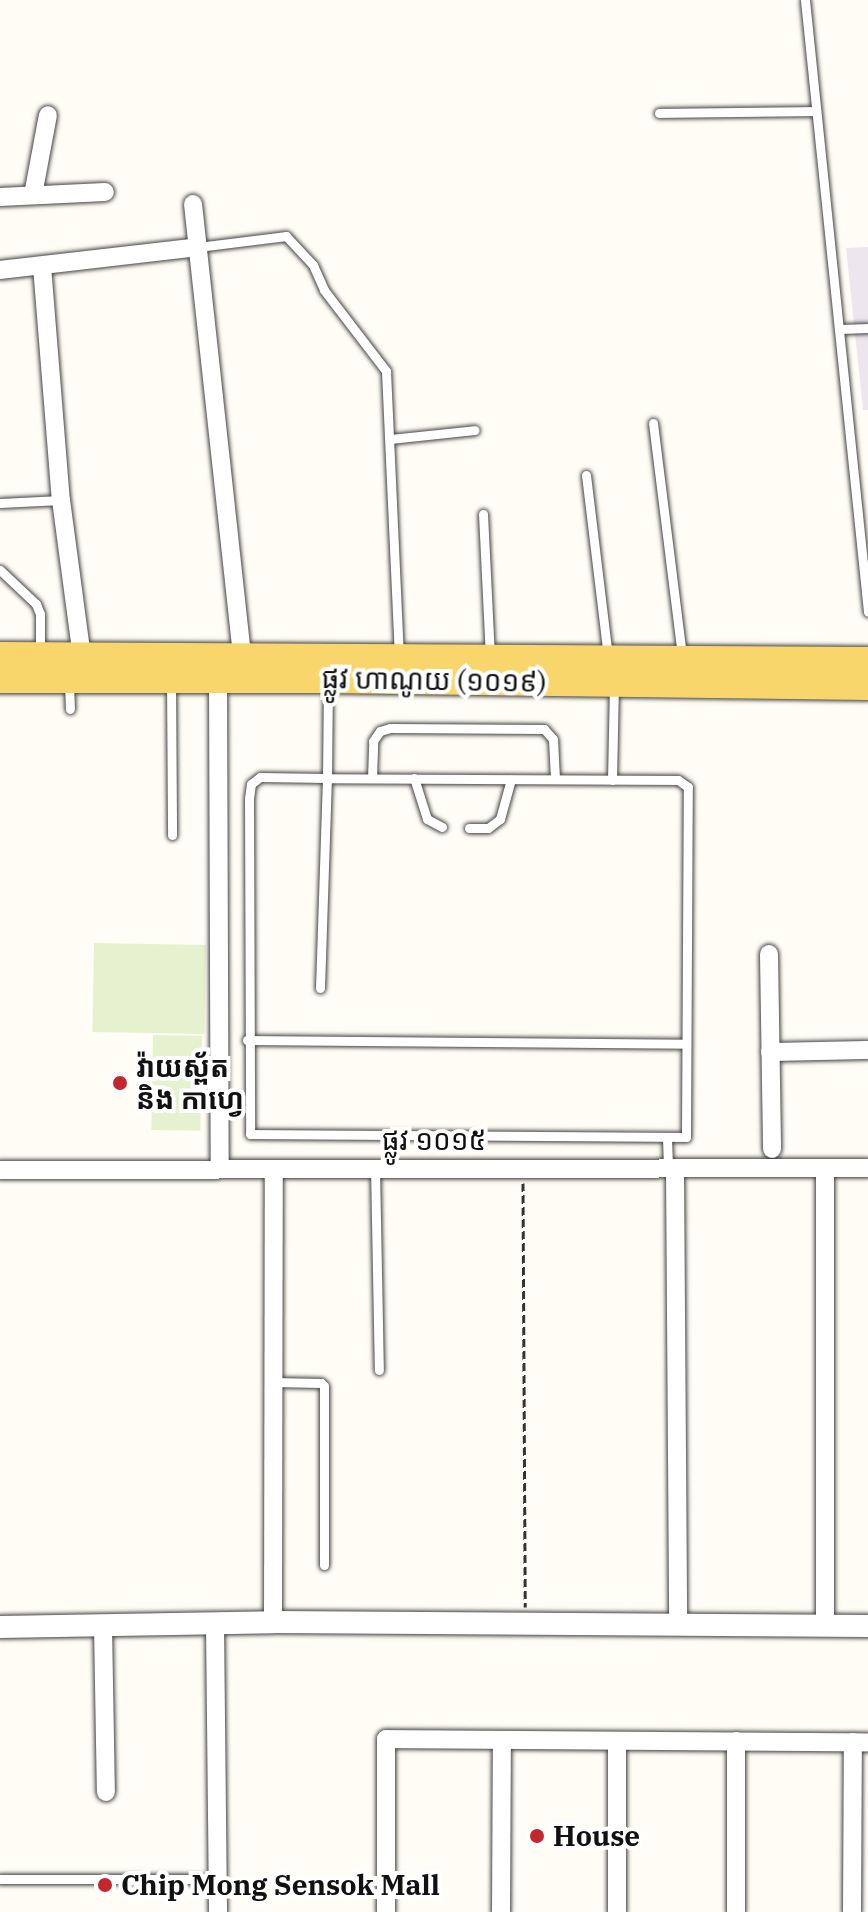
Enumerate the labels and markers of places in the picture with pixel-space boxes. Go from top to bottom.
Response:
place label: វ៉ាយស្ព័ត និង កាហ្វេ [136,1050,244,1116]
marker: វ៉ាយស្ព័ត និង កាហ្វេ [111,1074,129,1092]
place label: House [553,1819,640,1853]
marker: House [528,1827,546,1845]
place label: Chip Mong Sensok Mall [121,1868,440,1902]
marker: Chip Mong Sensok Mall [96,1876,114,1894]

